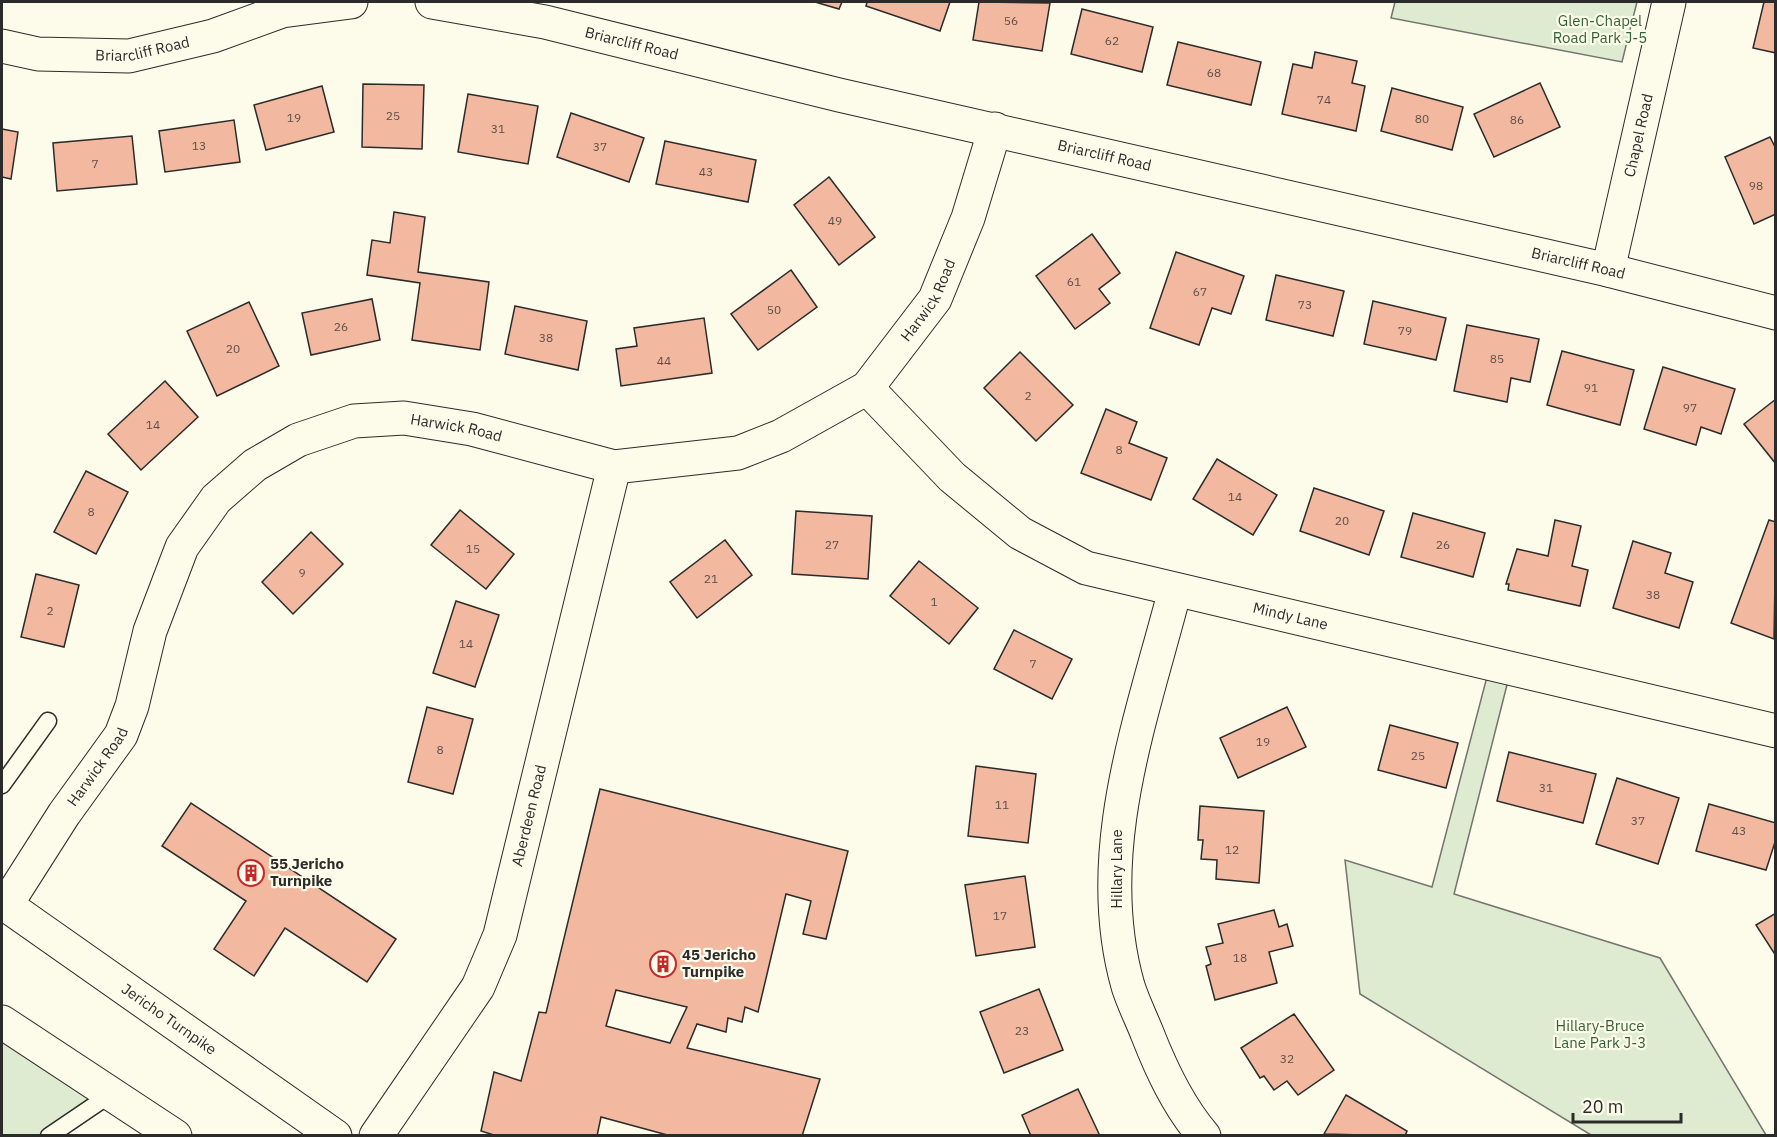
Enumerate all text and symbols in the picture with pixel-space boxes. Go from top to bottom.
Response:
park label: Glen-Chapel Road Park J-5 [1553,11,1647,47]
house number: 56 [1004,13,1018,28]
street label: Briarcliff Road [583,22,680,64]
street label: Briarcliff Road [95,32,191,65]
house number: 62 [1105,33,1119,48]
house number: 68 [1207,65,1221,80]
house number: 74 [1317,92,1331,107]
street label: Chapel Road [1619,92,1657,179]
house number: 25 [386,108,400,123]
house number: 19 [287,110,301,125]
house number: 80 [1415,111,1429,126]
house number: 86 [1510,112,1524,127]
house number: 31 [491,121,505,136]
street label: Briarcliff Road [1056,135,1153,175]
house number: 13 [192,138,206,153]
house number: 37 [593,139,607,154]
house number: 7 [91,156,99,171]
house number: 43 [699,164,713,179]
house number: 98 [1749,178,1763,193]
house number: 49 [828,213,842,228]
street label: Briarcliff Road [1530,243,1627,283]
street label: Harwick Road [896,256,959,345]
house number: 61 [1067,274,1081,289]
house number: 67 [1193,284,1207,299]
house number: 73 [1298,297,1312,312]
house number: 50 [767,302,781,317]
house number: 26 [334,319,348,334]
house number: 79 [1398,323,1412,338]
house number: 38 [539,330,553,345]
house number: 20 [226,341,240,356]
house number: 85 [1490,351,1504,366]
house number: 44 [657,353,671,368]
house number: 91 [1584,380,1598,395]
house number: 2 [1024,388,1032,403]
house number: 97 [1683,400,1697,415]
street label: Harwick Road [409,409,504,446]
house number: 14 [146,417,160,432]
house number: 8 [1115,442,1123,457]
house number: 14 [1228,489,1242,504]
house number: 8 [87,504,95,519]
house number: 20 [1335,513,1349,528]
house number: 27 [825,537,839,552]
house number: 26 [1436,537,1450,552]
house number: 15 [466,541,480,556]
house number: 9 [298,565,306,580]
house number: 21 [704,571,718,586]
house number: 38 [1646,587,1660,602]
house number: 1 [930,594,938,609]
street label: Mindy Lane [1251,598,1330,634]
house number: 2 [46,603,54,618]
house number: 14 [459,636,473,651]
house number: 7 [1029,656,1037,671]
street label: Harwick Road [63,725,132,810]
house number: 19 [1256,734,1270,749]
house number: 8 [436,742,444,757]
house number: 25 [1411,748,1425,763]
street label: Aberdeen Road [507,763,550,868]
house number: 31 [1539,780,1553,795]
house number: 11 [995,797,1009,812]
house number: 37 [1631,813,1645,828]
house number: 43 [1732,823,1746,838]
street label: Hillary Lane [1107,829,1126,909]
house number: 12 [1225,842,1239,857]
place label: 55 Jericho Turnpike [270,854,344,890]
building icon: 55 Jericho Turnpike [236,858,266,888]
house number: 17 [993,908,1007,923]
place label: 45 Jericho Turnpike [682,945,756,981]
building icon: 45 Jericho Turnpike [648,949,678,979]
house number: 18 [1233,950,1247,965]
street label: Jericho Turnpike [118,979,220,1059]
park label: Hillary-Bruce Lane Park J-3 [1554,1016,1646,1052]
house number: 23 [1015,1023,1029,1038]
house number: 32 [1280,1051,1294,1066]
scale bar [1573,1086,1681,1124]
text: 20 m [1582,1095,1624,1118]

